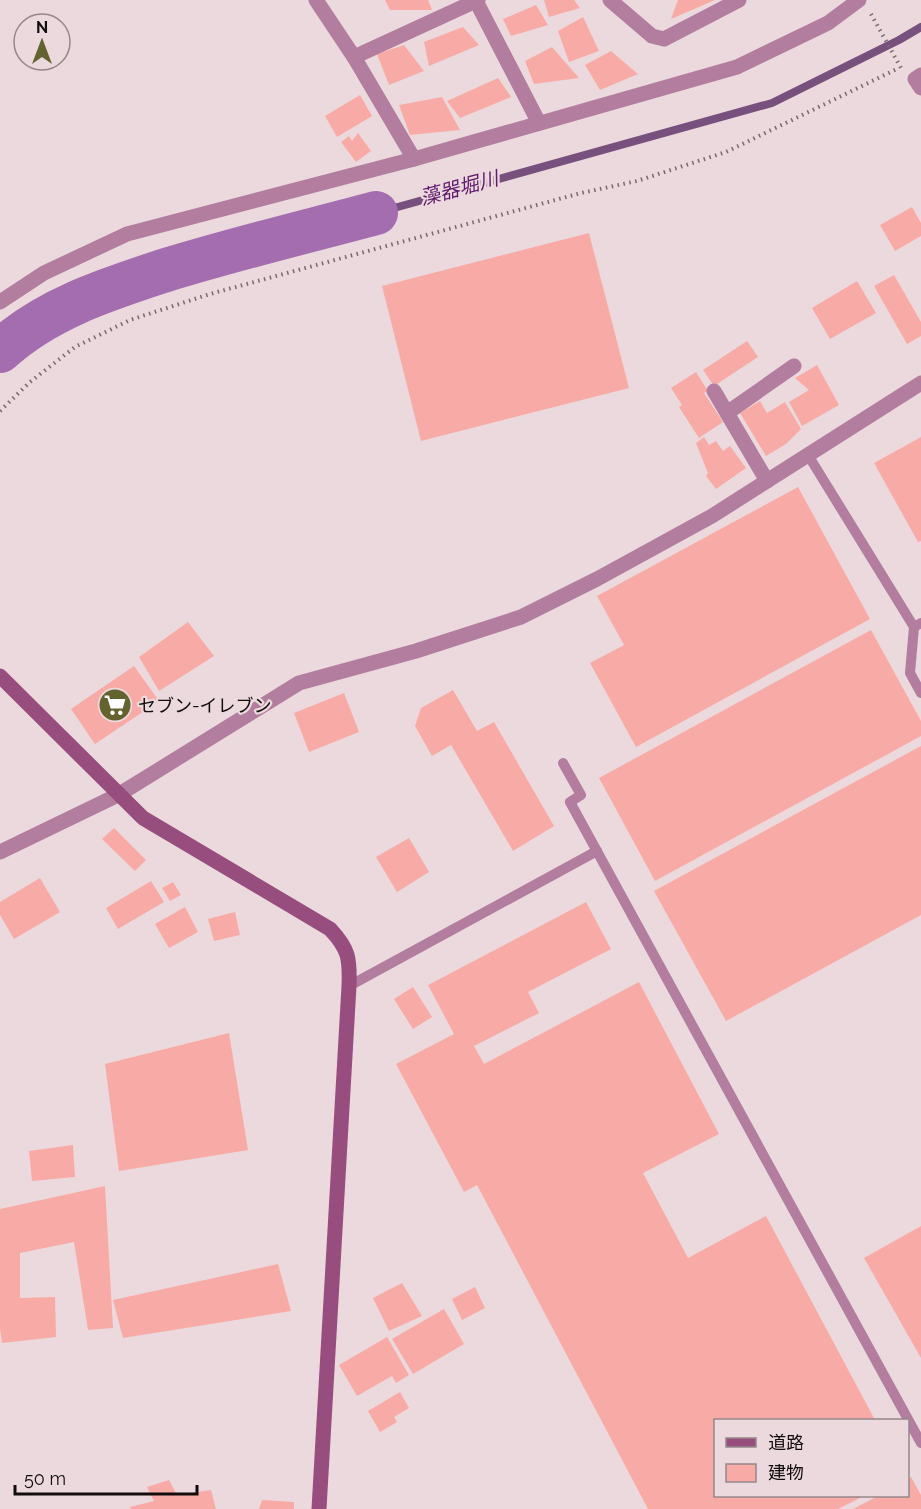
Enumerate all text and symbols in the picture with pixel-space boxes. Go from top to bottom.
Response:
north arrow [12,12,72,72]
text: N [36,18,48,37]
water label: 藻器堀川 [417,166,503,210]
supermarket icon: セブン-イレブン [97,687,133,723]
place label: セブン-イレブン [138,695,272,716]
legend [714,1419,909,1497]
text: 道路 [768,1432,804,1453]
scale bar [15,1458,196,1496]
text: 建物 [768,1462,804,1483]
text: 50 m [24,1468,66,1489]

